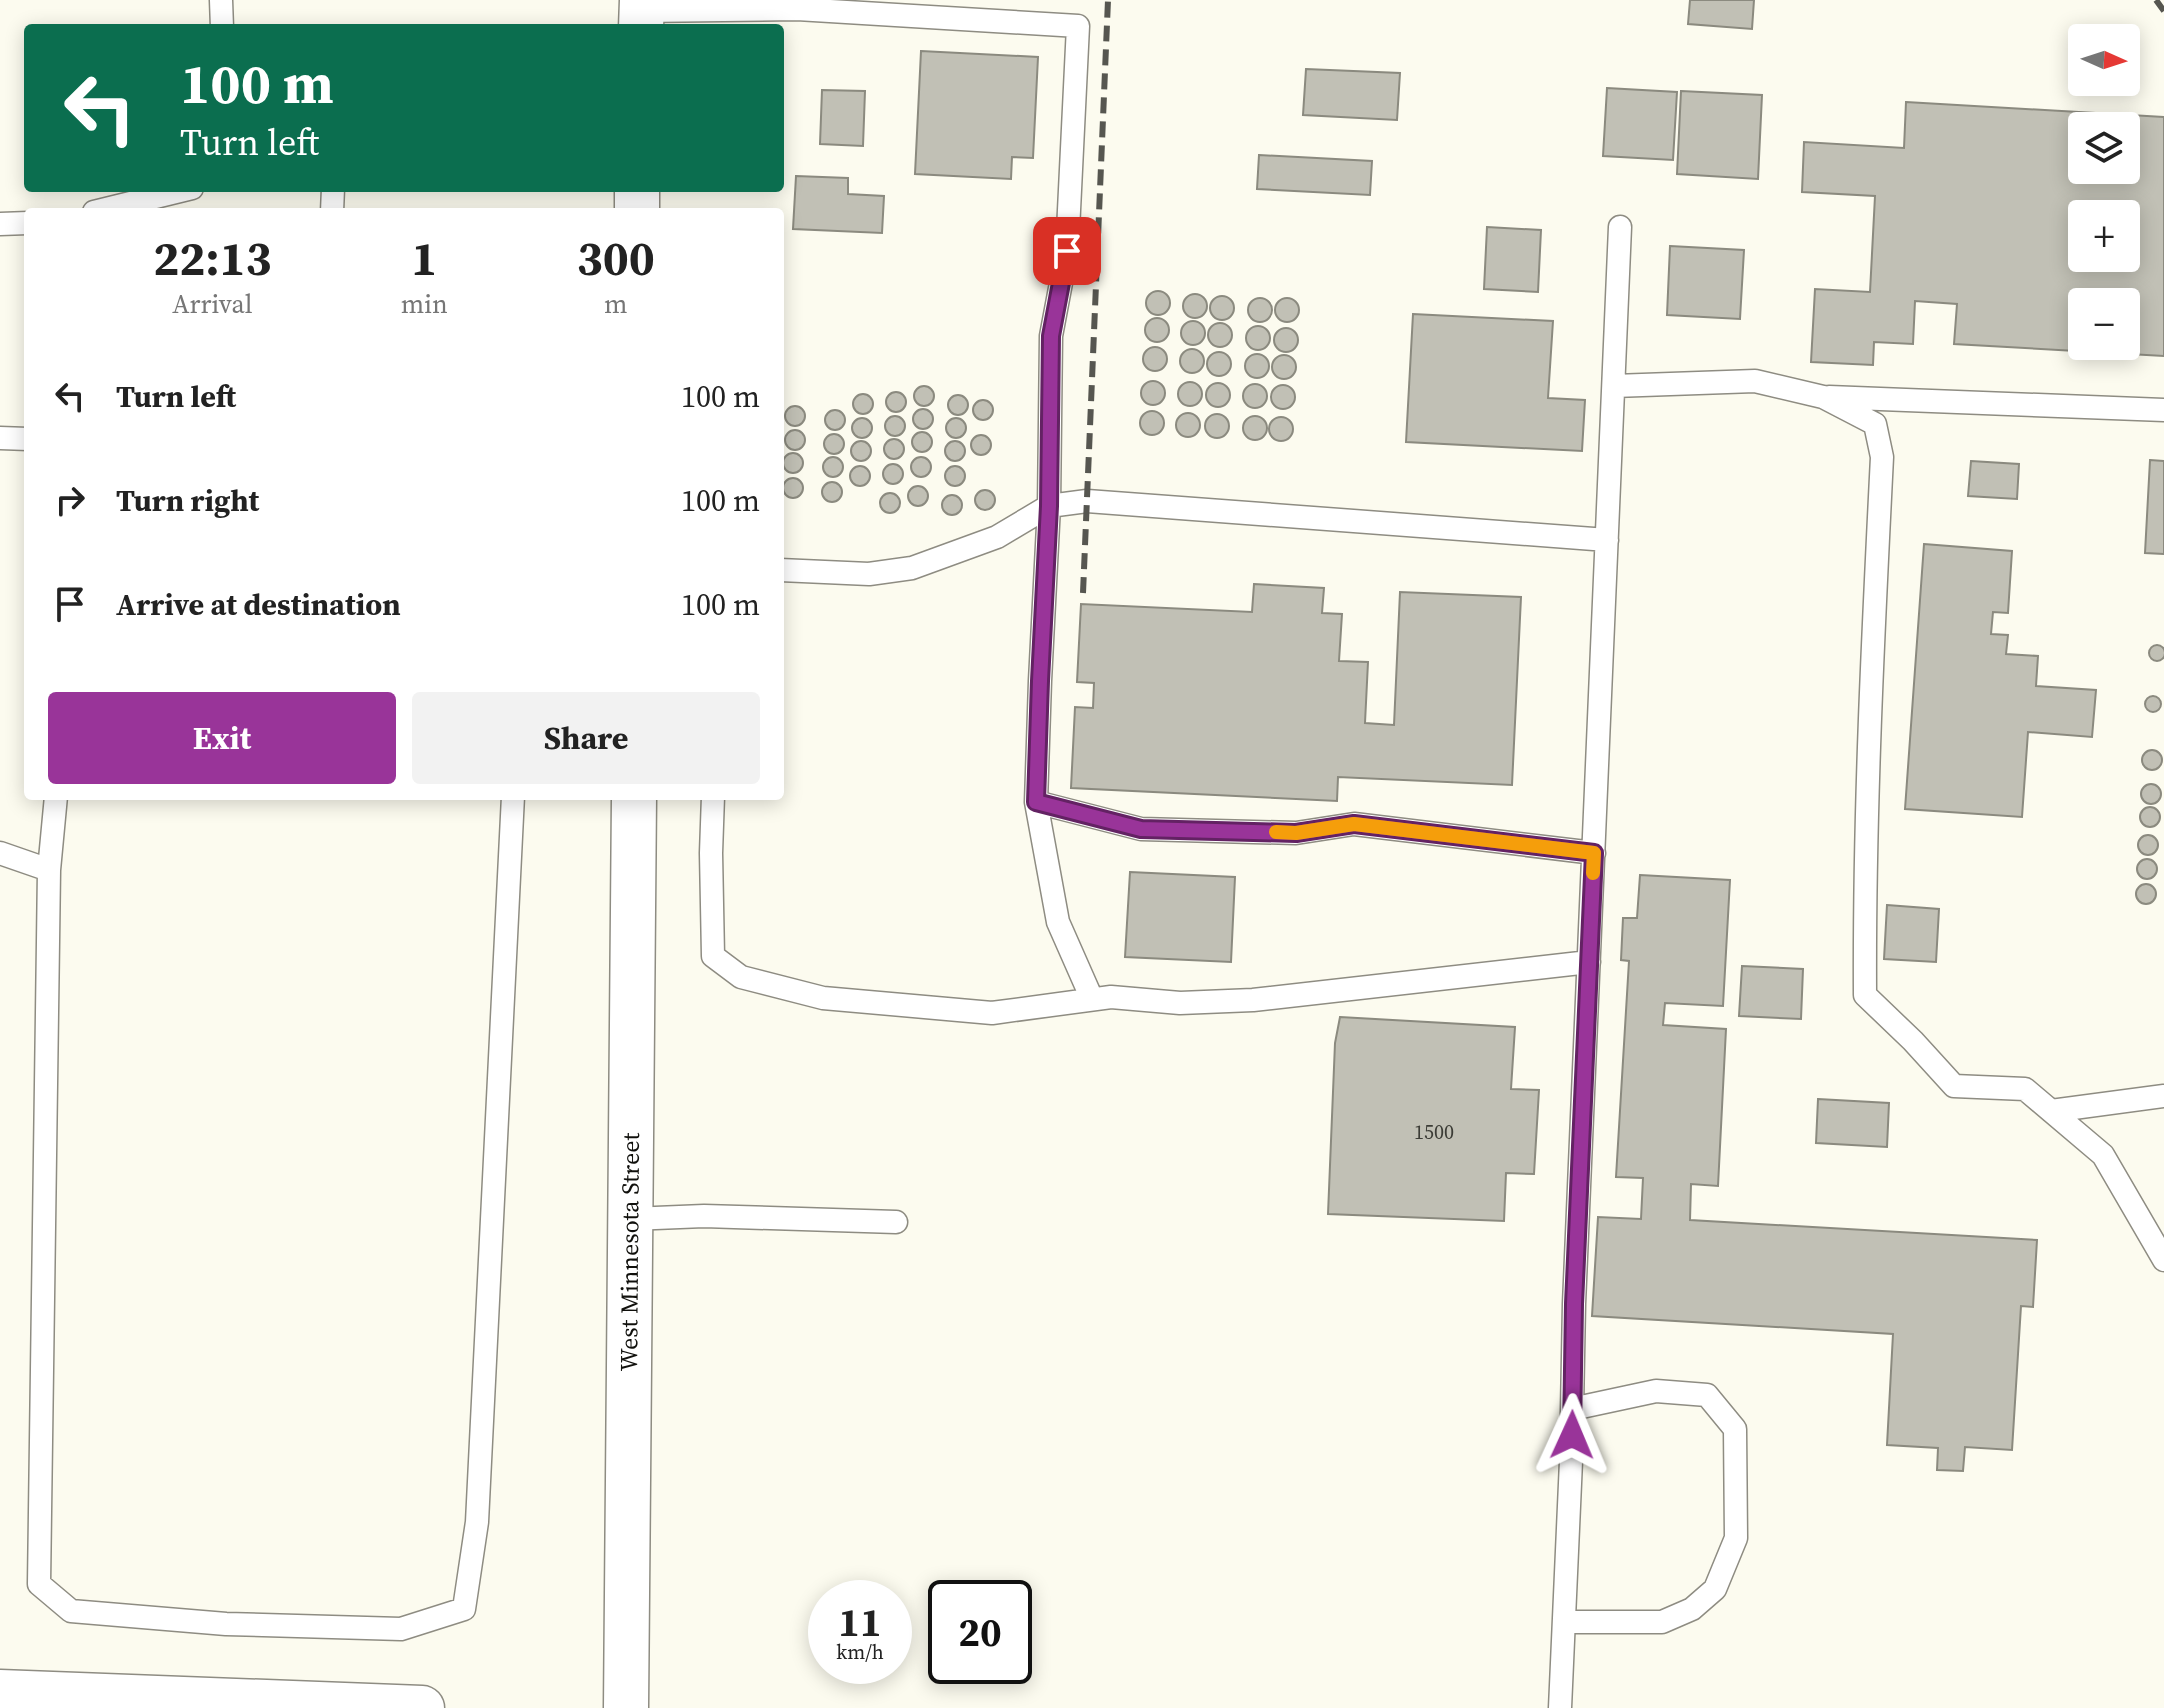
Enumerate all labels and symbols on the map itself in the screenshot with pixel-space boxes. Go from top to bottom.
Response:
north arrow [2068,24,2140,96]
pin [1033,217,1101,285]
house number: 1500 [1414,1118,1454,1146]
street label: West Minnesota Street [612,1132,647,1372]
position arrow [1530,1393,1614,1477]
speed limit sign: 20 [928,1580,1032,1684]

